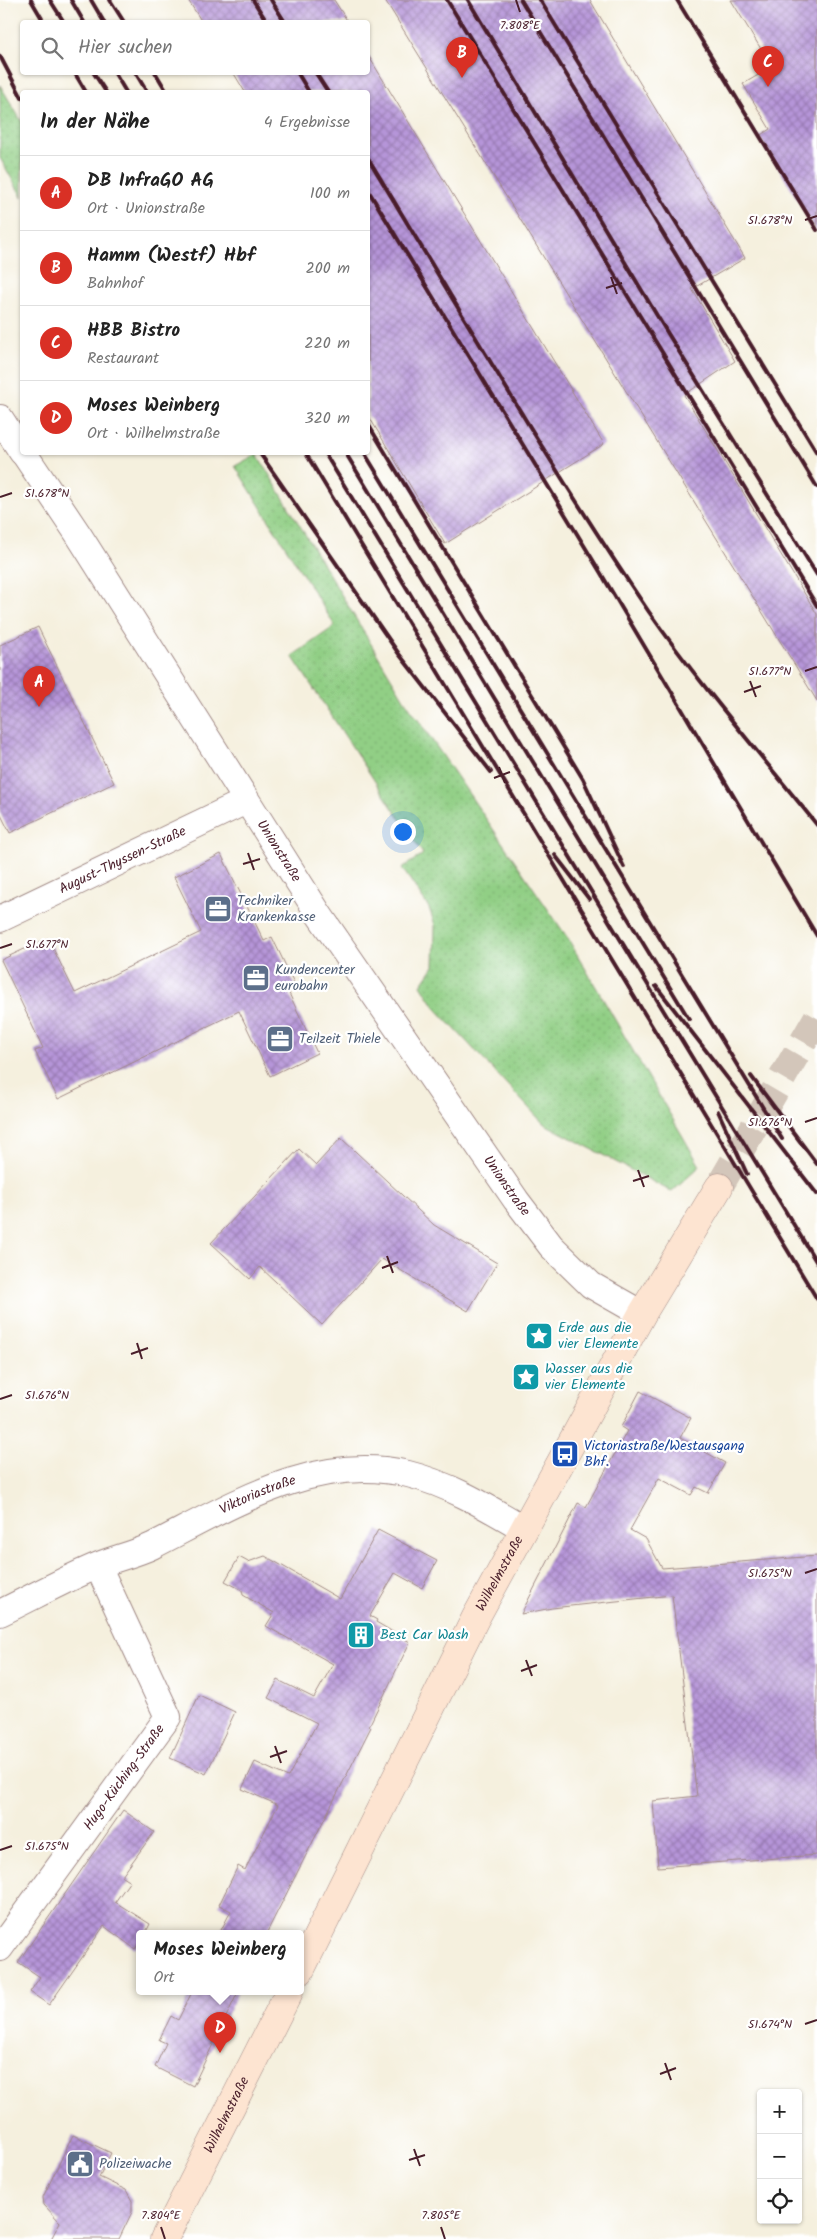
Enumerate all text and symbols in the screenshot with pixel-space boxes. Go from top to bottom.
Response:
text: 7.808°E [500,16,541,35]
search box [20,20,370,75]
text: Hier suchen [78,33,172,63]
icon: search [38,34,66,62]
pin: B [446,37,478,78]
pin: C [752,46,784,87]
text: In der Nähe [40,106,150,139]
text: 4 Ergebnisse [264,110,350,135]
text: DB InfraGO AG [87,166,214,196]
text: A [51,181,61,206]
text: 100 m [310,181,350,206]
text: Ort · Unionstraße [87,196,205,221]
text: 51.678°N [748,211,792,230]
text: Hamm (Westf) Hbf [87,241,255,271]
text: B [51,256,61,281]
text: 200 m [306,256,350,281]
text: Bahnhof [87,271,144,296]
text: HBB Bistro [87,316,180,346]
text: C [51,331,61,356]
text: 220 m [304,331,350,356]
text: Restaurant [87,346,159,371]
text: Moses Weinberg [87,391,220,421]
text: D [51,406,61,431]
text: 320 m [304,406,350,431]
text: Ort · Wilhelmstraße [87,421,220,446]
text: 51.678°N [25,484,69,503]
text: 51.677°N [749,662,791,681]
pin: A [23,666,55,707]
street label: Unionstraße [251,815,307,887]
your location [390,819,416,845]
street label: August-Thyssen-Straße [55,820,191,900]
place label: Techniker Krankenkasse [237,890,316,928]
office icon: Techniker Krankenkasse [203,894,233,924]
text: 51.677°N [26,935,68,954]
place label: Kundencenter eurobahn [275,959,356,997]
office icon: Kundencenter eurobahn [241,963,271,993]
office icon: Teilzeit Thiele [265,1024,295,1054]
place label: Teilzeit Thiele [299,1028,381,1050]
text: 51.676°N [748,1113,792,1132]
street label: Unionstraße [477,1151,536,1222]
place label: Erde aus die vier Elemente [558,1317,639,1355]
place icon: Erde aus die vier Elemente [524,1321,554,1351]
place label: Wasser aus die vier Elemente [545,1358,633,1396]
place icon: Wasser aus die vier Elemente [511,1362,541,1392]
text: 51.676°N [25,1386,69,1405]
place label: Victoriastraße/Westausgang Bhf. [584,1435,745,1473]
bus stop icon: Victoriastraße/Westausgang Bhf. [550,1439,580,1469]
street label: Viktoriastraße [216,1469,299,1520]
street label: Wilhelmstraße [470,1531,530,1615]
text: 51.675°N [748,1564,792,1583]
building icon: Best Car Wash [346,1620,376,1650]
place label: Best Car Wash [380,1624,468,1646]
street label: Hugo-Küching-Straße [78,1719,171,1835]
text: 51.675°N [25,1837,69,1856]
popup [136,1930,304,1995]
text: Moses Weinberg [153,1935,287,1965]
text: Ort [153,1965,175,1990]
pin: D [204,2012,236,2053]
text: 51.674°N [748,2015,792,2034]
street label: Wilhelmstraße [198,2072,256,2157]
map controls [757,2089,802,2224]
button: + [757,2089,802,2134]
button: − [757,2134,802,2179]
public building icon: Polizeiwache [65,2149,95,2179]
place label: Polizeiwache [99,2153,172,2175]
button: locate [757,2179,802,2224]
text: 7.804°E [141,2206,182,2225]
text: 7.805°E [421,2206,462,2225]

